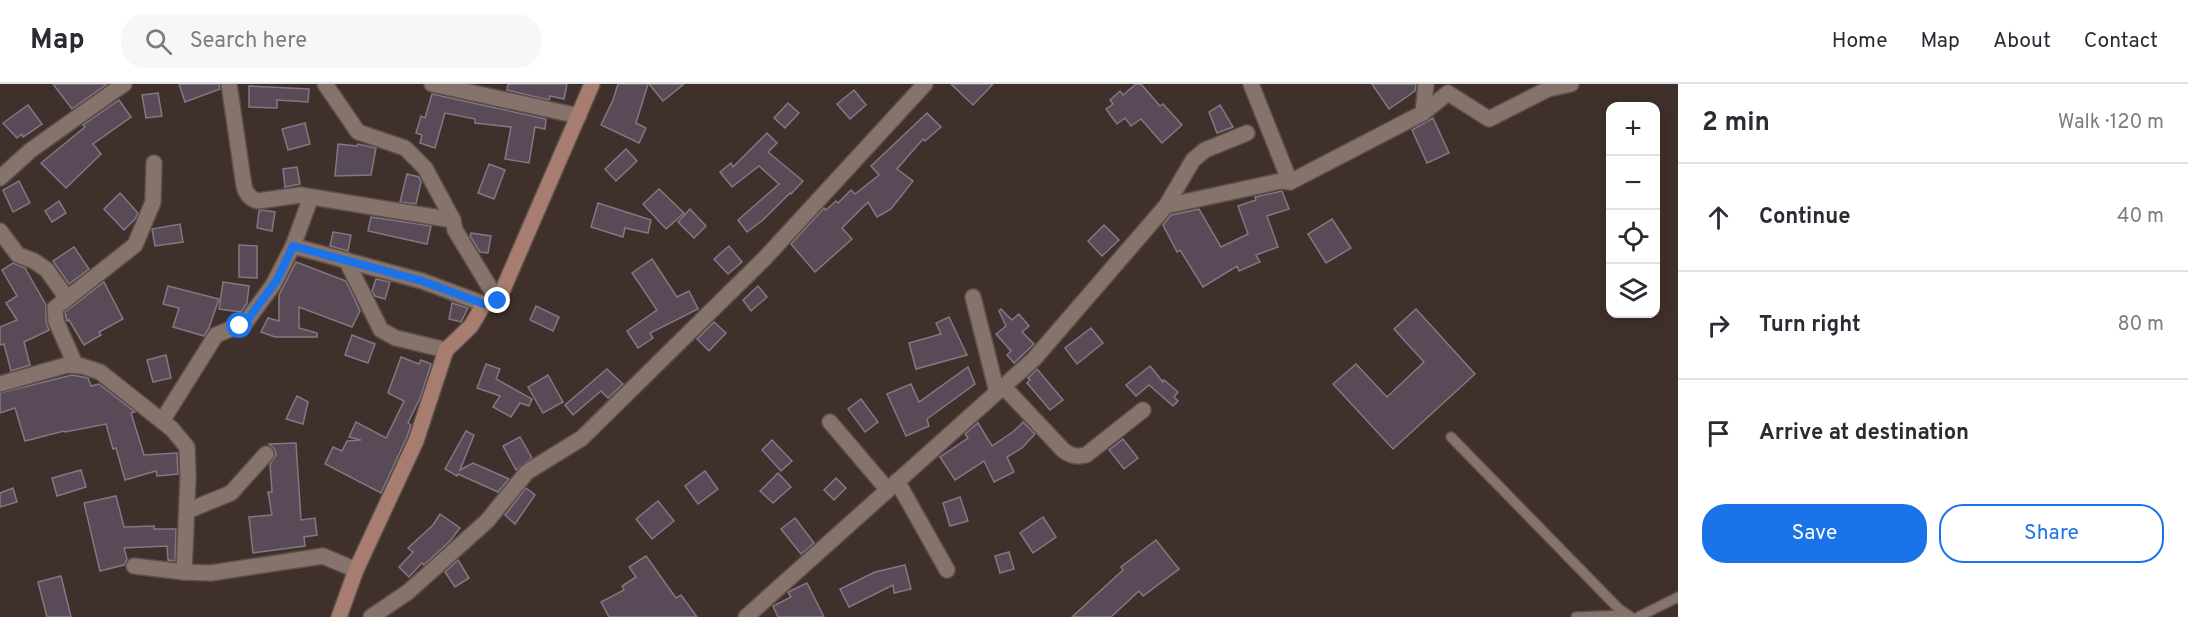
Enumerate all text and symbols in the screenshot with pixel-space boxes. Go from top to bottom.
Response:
search box [121,14,541,68]
text: Map [30,23,85,59]
icon: search [142,25,175,58]
text: Search here [190,28,307,55]
text: Home [1832,28,1888,55]
text: Map [1921,28,1960,55]
text: About [1993,28,2051,55]
text: Contact [2084,28,2158,55]
map controls [1606,102,1660,318]
button: + [1606,102,1660,156]
text: 2 min [1702,107,1770,140]
text: Walk · 120 m [2058,110,2164,136]
button: − [1606,156,1660,210]
icon: ahead [1702,201,1735,234]
text: Continue [1759,204,1850,231]
text: 40 m [2117,204,2164,230]
button: locate [1606,210,1660,264]
button: layers [1606,264,1660,318]
route end [484,287,510,313]
icon: right [1702,309,1735,342]
route start [226,312,252,338]
text: Turn right [1759,312,1861,339]
text: 80 m [2118,312,2164,338]
icon: arrive [1702,417,1735,450]
text: Arrive at destination [1759,420,1969,447]
button: Save [1702,504,1927,563]
button: Share [1939,504,2164,563]

